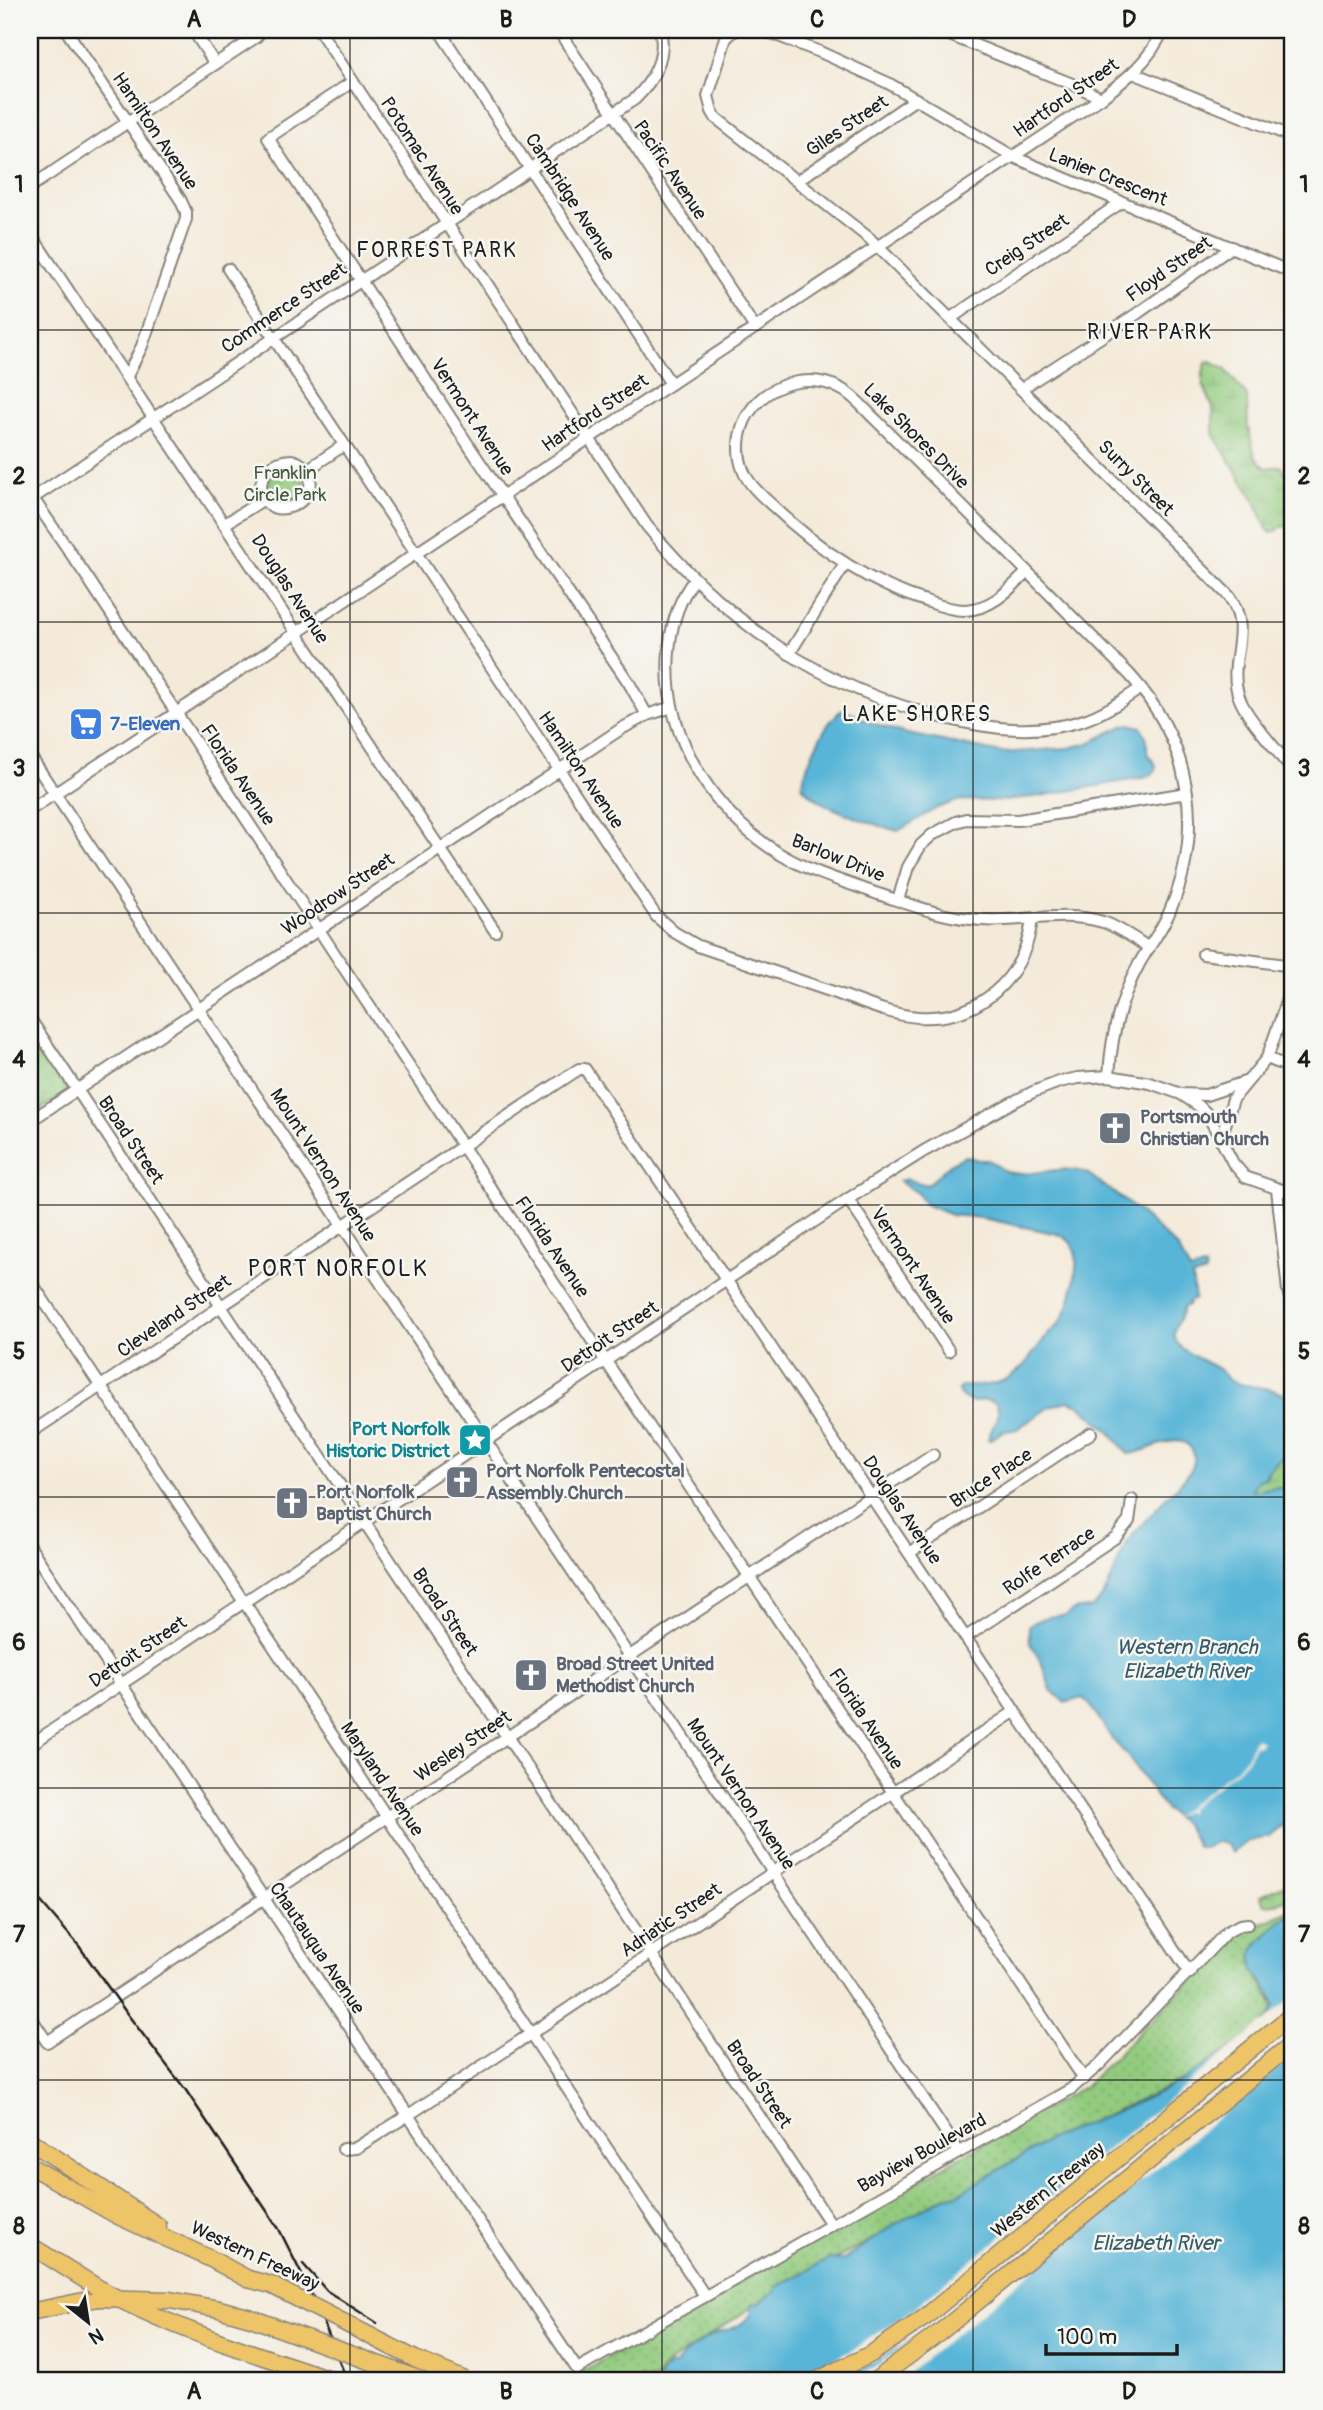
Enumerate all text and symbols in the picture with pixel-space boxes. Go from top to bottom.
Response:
text: A [187,5,202,34]
text: B [499,5,513,34]
text: C [810,5,824,34]
text: D [1122,5,1136,34]
street label: Hartford Street [1009,53,1124,143]
street label: Hamilton Avenue [107,68,203,195]
street label: Giles Street [801,90,893,162]
street label: Potomac Avenue [375,92,469,220]
street label: Pacific Avenue [628,116,712,225]
street label: Cambridge Avenue [520,129,621,266]
street label: Lanier Crescent [1045,142,1171,212]
text: 1 [15,170,24,199]
text: 1 [1300,170,1309,199]
street label: Creig Street [980,208,1074,282]
street label: Floyd Street [1121,231,1217,307]
district label: FORREST PARK [356,237,518,264]
street label: Commerce Street [217,257,351,359]
district label: RIVER PARK [1087,319,1213,346]
street label: Vermont Avenue [425,354,519,481]
street label: Hartford Street [537,368,653,457]
street label: Lake Shores Drive [858,378,974,494]
street label: Surry Street [1093,435,1179,521]
park label: Franklin Circle Park [244,461,326,507]
text: 2 [13,462,26,491]
text: 2 [1298,462,1311,491]
street label: Douglas Avenue [246,530,335,649]
district label: LAKE SHORES [842,701,992,728]
supermarket icon: 7-Eleven [67,705,105,743]
street label: Hamilton Avenue [533,707,629,834]
place label: 7-Eleven [110,712,180,736]
street label: Florida Avenue [195,720,281,831]
text: 3 [13,754,25,783]
text: 3 [1298,754,1310,783]
street label: Barlow Drive [788,828,889,888]
street label: Woodrow Street [277,847,399,941]
text: 4 [12,1045,26,1074]
text: 4 [1297,1045,1311,1074]
street label: Mount Vernon Avenue [265,1084,382,1247]
street label: Broad Street [93,1091,169,1189]
place label: Portsmouth Christian Church [1140,1105,1269,1151]
church icon: Portsmouth Christian Church [1096,1109,1134,1147]
street label: Florida Avenue [509,1192,595,1303]
street label: Vermont Avenue [865,1203,961,1329]
district label: PORT NORFOLK [247,1254,429,1283]
street label: Cleveland Street [113,1269,236,1363]
street label: Detroit Street [557,1295,664,1378]
text: 5 [13,1337,25,1366]
text: 5 [1298,1337,1310,1366]
place label: Port Norfolk Historic District [325,1417,451,1463]
place icon: Port Norfolk Historic District [456,1421,494,1459]
street label: Bruce Place [945,1442,1037,1513]
street label: Douglas Avenue [857,1451,947,1569]
place label: Port Norfolk Pentecostal Assembly Church [486,1459,685,1505]
church icon: Port Norfolk Pentecostal Assembly Church [443,1463,481,1501]
place label: Port Norfolk Baptist Church [316,1480,431,1526]
church icon: Port Norfolk Baptist Church [273,1484,311,1522]
street label: Rolfe Terrace [998,1521,1100,1601]
street label: Broad Street [407,1563,483,1661]
street label: Detroit Street [85,1610,192,1693]
text: 6 [12,1628,26,1657]
text: 6 [1297,1628,1311,1657]
water label: Western Branch Elizabeth River [1116,1634,1259,1685]
place label: Broad Street United Methodist Church [556,1652,714,1698]
church icon: Broad Street United Methodist Church [512,1656,550,1694]
street label: Florida Avenue [823,1664,909,1775]
street label: Wesley Street [410,1705,516,1787]
street label: Mount Vernon Avenue [681,1714,801,1875]
street label: Maryland Avenue [335,1717,429,1841]
street label: Chautauqua Avenue [264,1877,370,2019]
street label: Adriatic Street [616,1877,726,1962]
text: 7 [13,1920,26,1949]
text: 7 [1298,1920,1311,1949]
street label: Broad Street [721,2035,797,2133]
street label: Bayview Boulevard [853,2108,991,2198]
street label: Western Freeway [986,2137,1110,2243]
text: 8 [13,2212,25,2241]
text: 8 [1298,2212,1310,2241]
street label: Western Freeway [187,2216,323,2296]
water label: Elizabeth River [1092,2230,1222,2257]
north arrow [52,2288,122,2358]
scale bar [1046,2312,1178,2356]
text: N [84,2322,108,2350]
text: 100 m [1057,2324,1117,2351]
text: A [187,2377,202,2406]
text: B [499,2377,513,2406]
text: C [810,2377,824,2406]
text: D [1122,2377,1136,2406]

